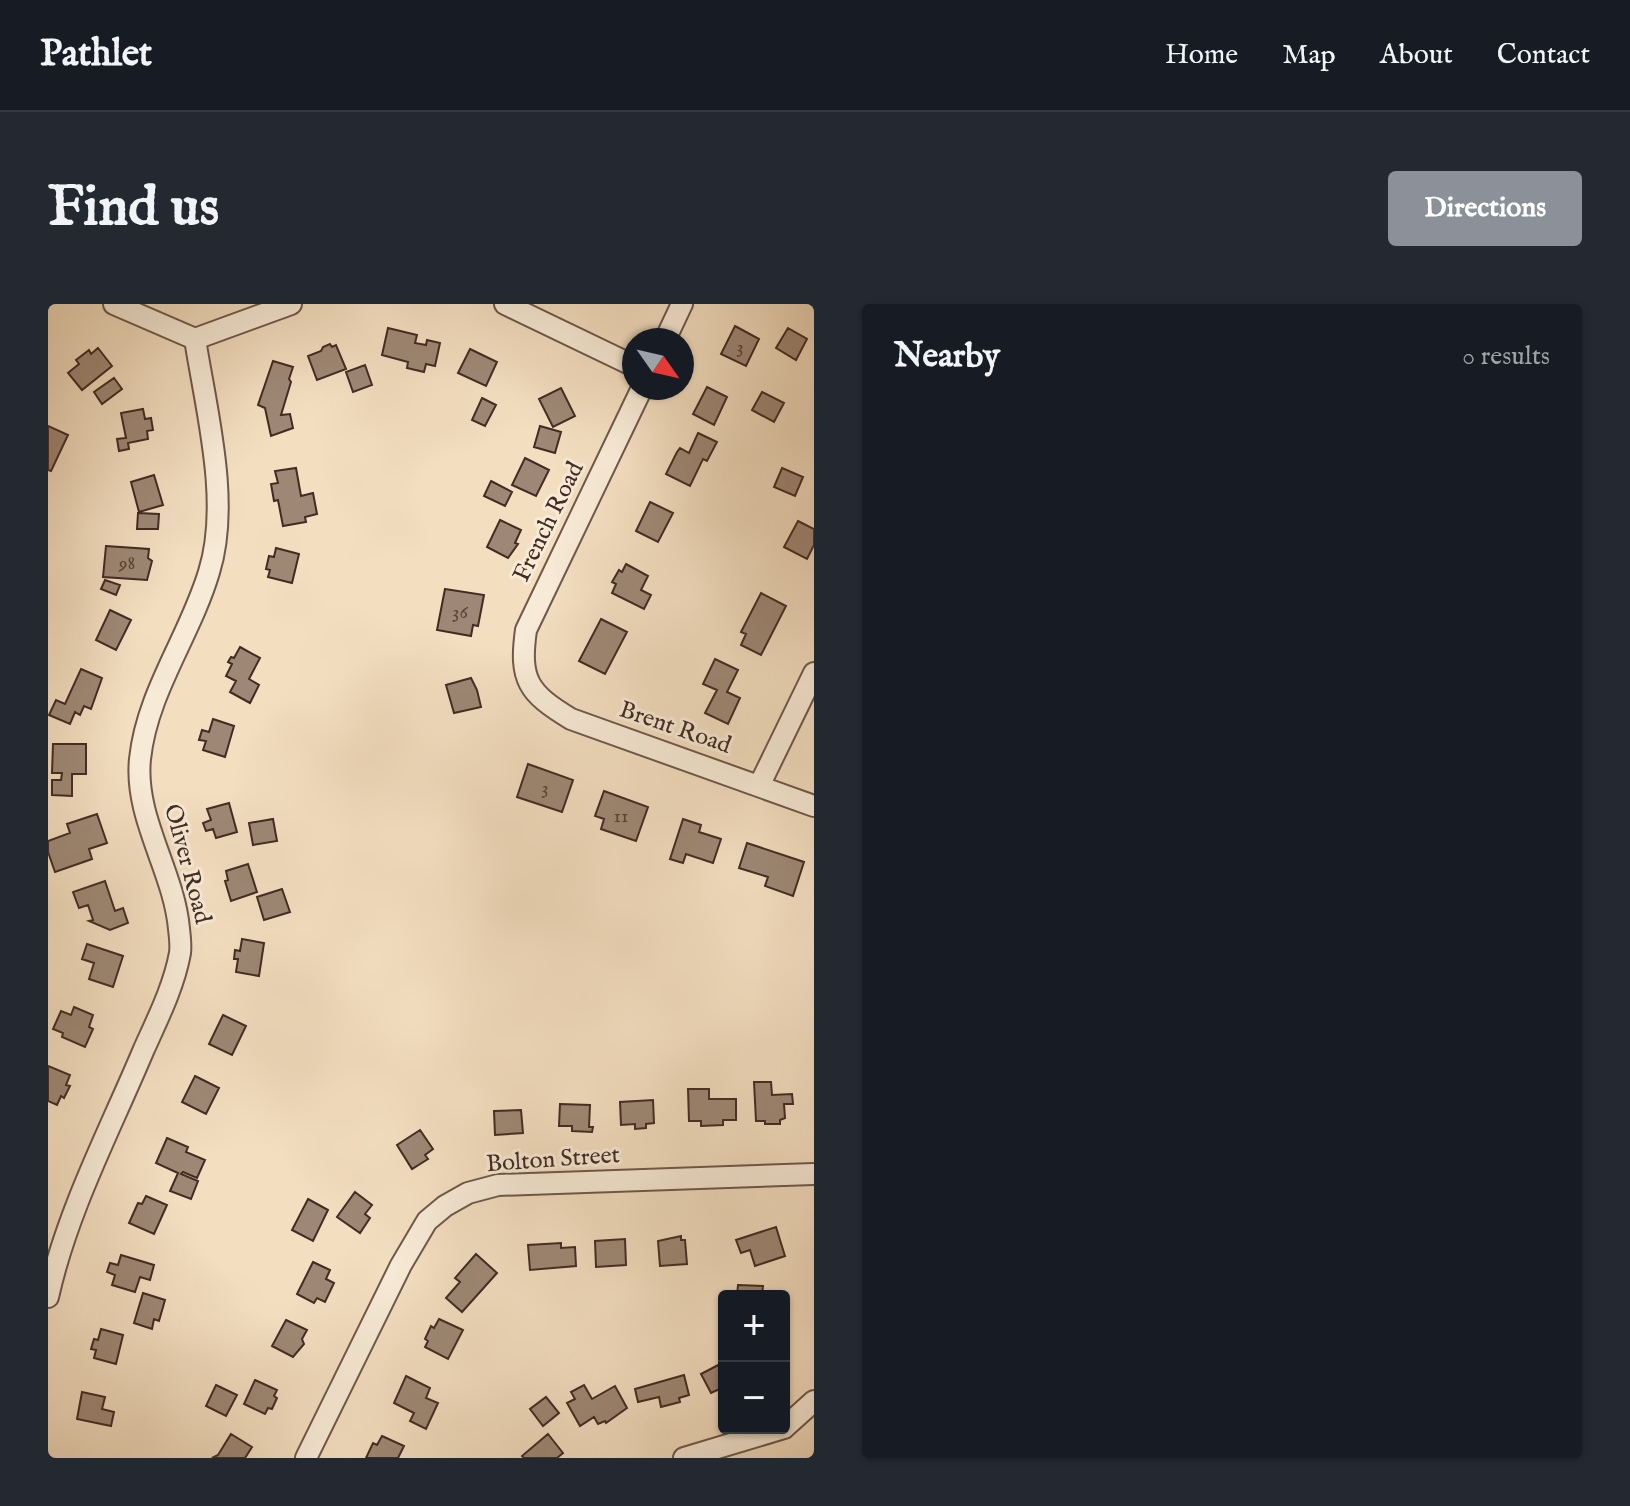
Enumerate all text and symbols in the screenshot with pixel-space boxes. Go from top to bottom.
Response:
text: Pathlet [40,31,152,79]
text: Home [1165,38,1238,73]
text: Map [1282,38,1336,73]
text: About [1380,38,1453,73]
text: Contact [1497,38,1590,73]
button: Directions [1388,171,1582,246]
text: Find us [48,173,219,244]
north arrow [622,328,694,400]
house number: 3 [736,335,744,360]
text: Nearby [894,335,1000,378]
text: 0 results [1462,340,1550,373]
street label: French Road [507,457,592,587]
house number: 98 [118,551,135,576]
house number: 36 [452,600,469,625]
street label: Brent Road [615,694,735,762]
house number: 3 [541,776,549,801]
street label: Oliver Road [156,801,218,927]
house number: 11 [614,804,628,829]
street label: Bolton Street [485,1140,621,1180]
map controls [718,1290,790,1434]
button: + [718,1290,790,1362]
button: − [718,1362,790,1434]

